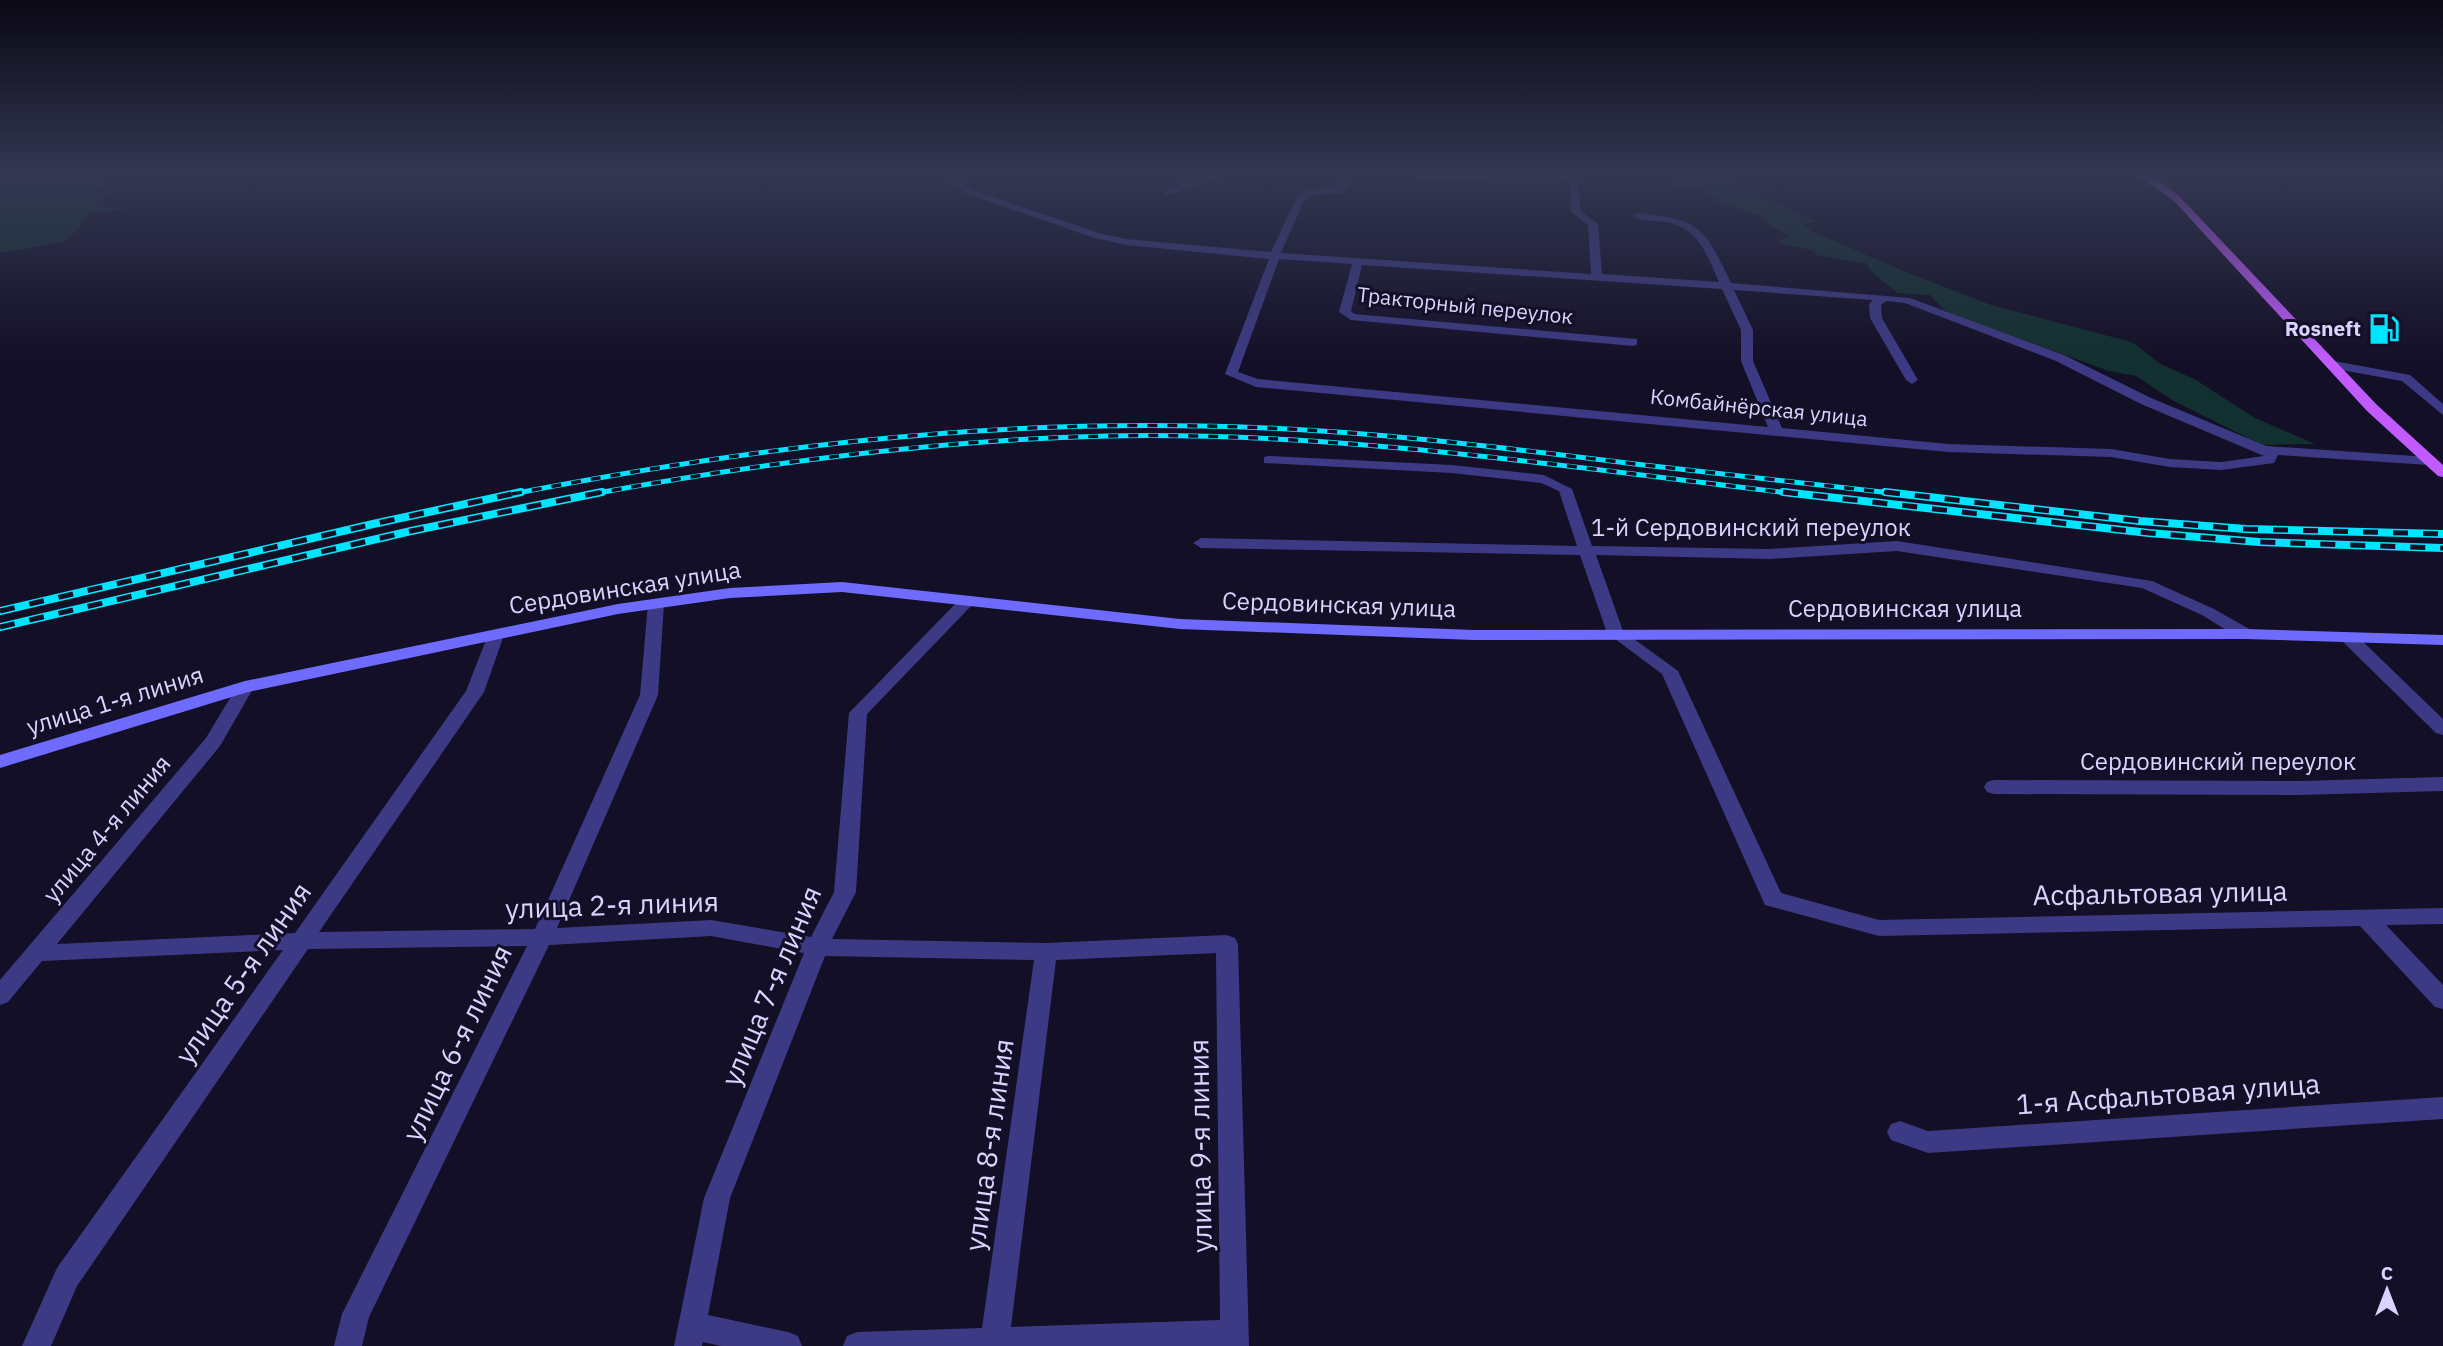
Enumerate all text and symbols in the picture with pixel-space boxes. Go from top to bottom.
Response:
street label: Тракторный переулок [1356,280,1574,330]
fuel station icon: Rosneft [2367,312,2401,346]
place label: Rosneft [2285,314,2361,342]
street label: Комбайнёрская улица [1649,382,1869,432]
street label: 1-й Сердовинский переулок [1591,511,1911,543]
street label: Сердовинская улица [507,553,743,621]
street label: Сердовинская улица [1221,584,1457,624]
street label: Сердовинская улица [1788,592,2022,624]
street label: улица 1-я линия [22,658,207,742]
street label: Сердовинский переулок [2080,745,2356,777]
street label: улица 4-я линия [35,748,177,909]
street label: Асфальтовая улица [2032,872,2288,913]
street label: улица 5-я линия [166,874,319,1071]
street label: улица 7-я линия [712,880,829,1091]
street label: улица 2-я линия [504,882,720,927]
street label: улица 6-я линия [393,939,520,1147]
street label: улица 8-я линия [955,1036,1022,1253]
street label: улица 9-я линия [1179,1039,1220,1253]
street label: 1-я Асфальтовая улица [2015,1064,2321,1123]
north arrow [2352,1255,2422,1325]
text: С [2381,1261,2393,1285]

